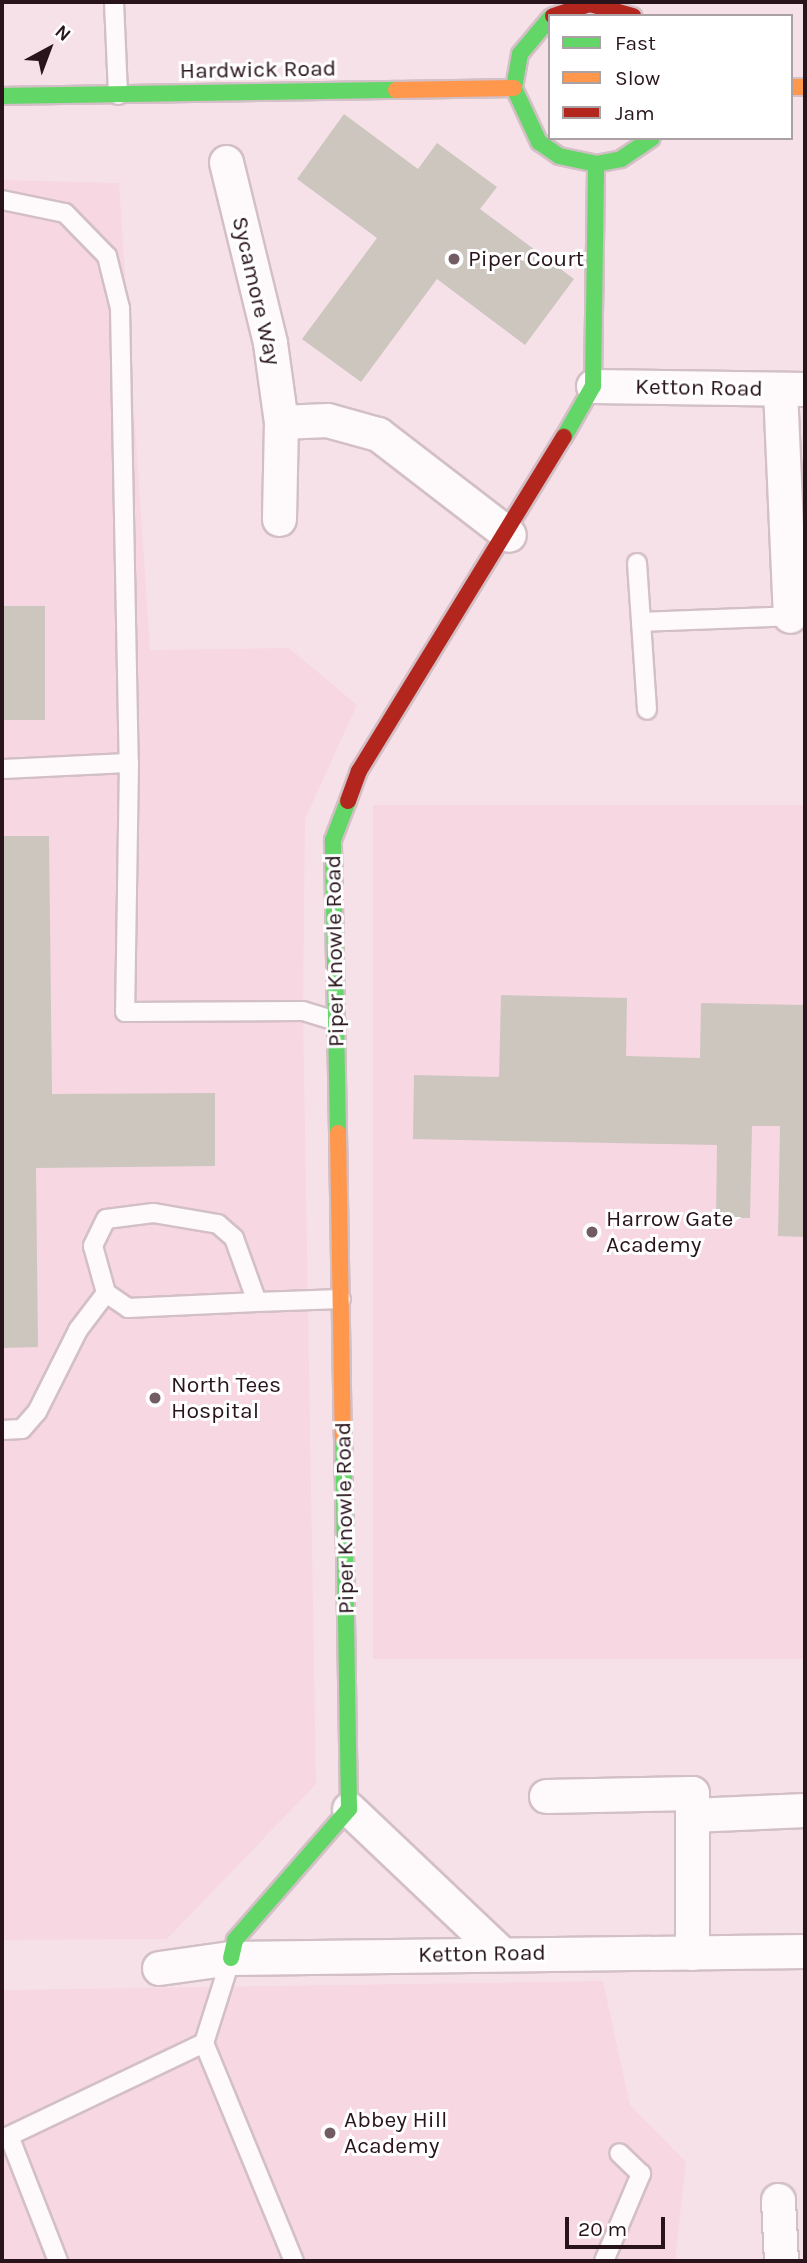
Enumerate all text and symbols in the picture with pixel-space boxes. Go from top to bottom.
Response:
north arrow [14,14,84,84]
legend [548,14,793,140]
text: N [50,20,75,46]
text: Fast [615,31,656,55]
street label: Hardwick Road [179,55,337,85]
text: Slow [615,66,660,90]
text: Jam [615,101,655,125]
street label: Sycamore Way [225,214,287,368]
place label: Piper Court [468,245,584,273]
marker: Piper Court [446,251,462,267]
street label: Ketton Road [635,373,763,403]
street label: Piper Knowle Road [320,855,350,1047]
place label: Harrow Gate Academy [606,1205,733,1259]
marker: Harrow Gate Academy [584,1224,600,1240]
place label: North Tees Hospital [171,1371,281,1425]
marker: North Tees Hospital [145,1388,165,1408]
street label: Piper Knowle Road [330,1422,360,1614]
street label: Ketton Road [418,1939,546,1969]
place label: Abbey Hill Academy [344,2106,448,2160]
marker: Abbey Hill Academy [322,2125,338,2141]
scale bar [569,2204,669,2248]
text: 20 m [578,2217,627,2241]

